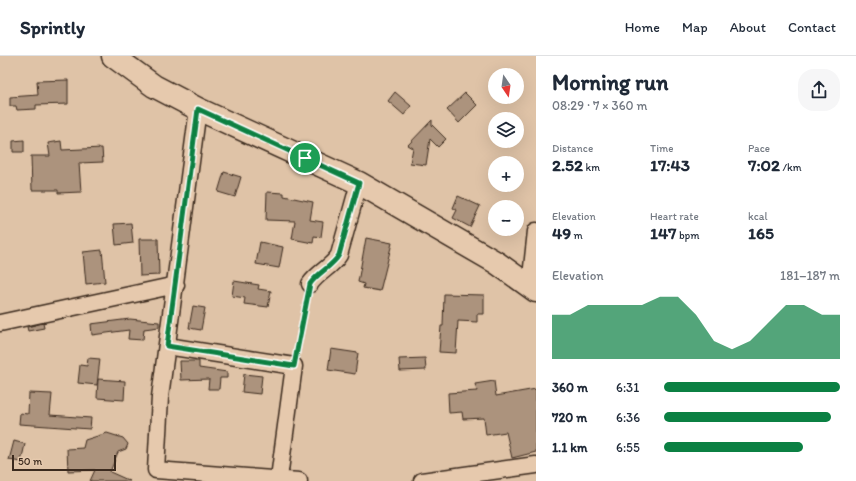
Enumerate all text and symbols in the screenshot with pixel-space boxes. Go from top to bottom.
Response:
text: Sprintly [20,16,85,39]
text: Home [625,19,660,36]
text: Map [682,19,708,36]
text: About [730,19,766,36]
text: Contact [788,19,836,36]
north arrow [488,68,524,104]
map controls [488,68,524,236]
text: Morning run [552,69,668,96]
button: share [798,69,840,111]
text: 08:29 · 7 × 360 m [552,98,647,113]
button: layers [488,112,524,148]
pin [288,141,322,175]
text: Distance [552,142,593,155]
text: Time [650,142,673,155]
text: Pace [748,142,770,155]
icon: arrive [294,147,316,169]
text: 2.52 [552,155,583,175]
text: 17:43 [650,155,690,175]
text: 7:02 [748,155,780,175]
button: + [488,156,524,192]
text: km [583,161,600,174]
text: /km [780,161,802,174]
button: − [488,200,524,236]
text: Elevation [552,210,596,223]
text: Heart rate [650,210,699,223]
text: kcal [748,210,768,223]
text: 49 [552,223,571,243]
text: 147 [650,223,677,243]
text: 165 [748,223,774,243]
text: m [571,229,583,242]
text: bpm [677,229,699,242]
text: Elevation [552,268,604,283]
text: 181–187 m [780,268,840,283]
text: 360 m [552,380,588,395]
text: 6:31 [616,380,639,395]
text: 720 m [552,410,587,425]
text: 6:36 [616,410,640,425]
text: 1.1 km [552,440,587,455]
text: 6:55 [616,440,640,455]
scale bar [12,453,116,472]
text: 50 m [18,455,42,468]

